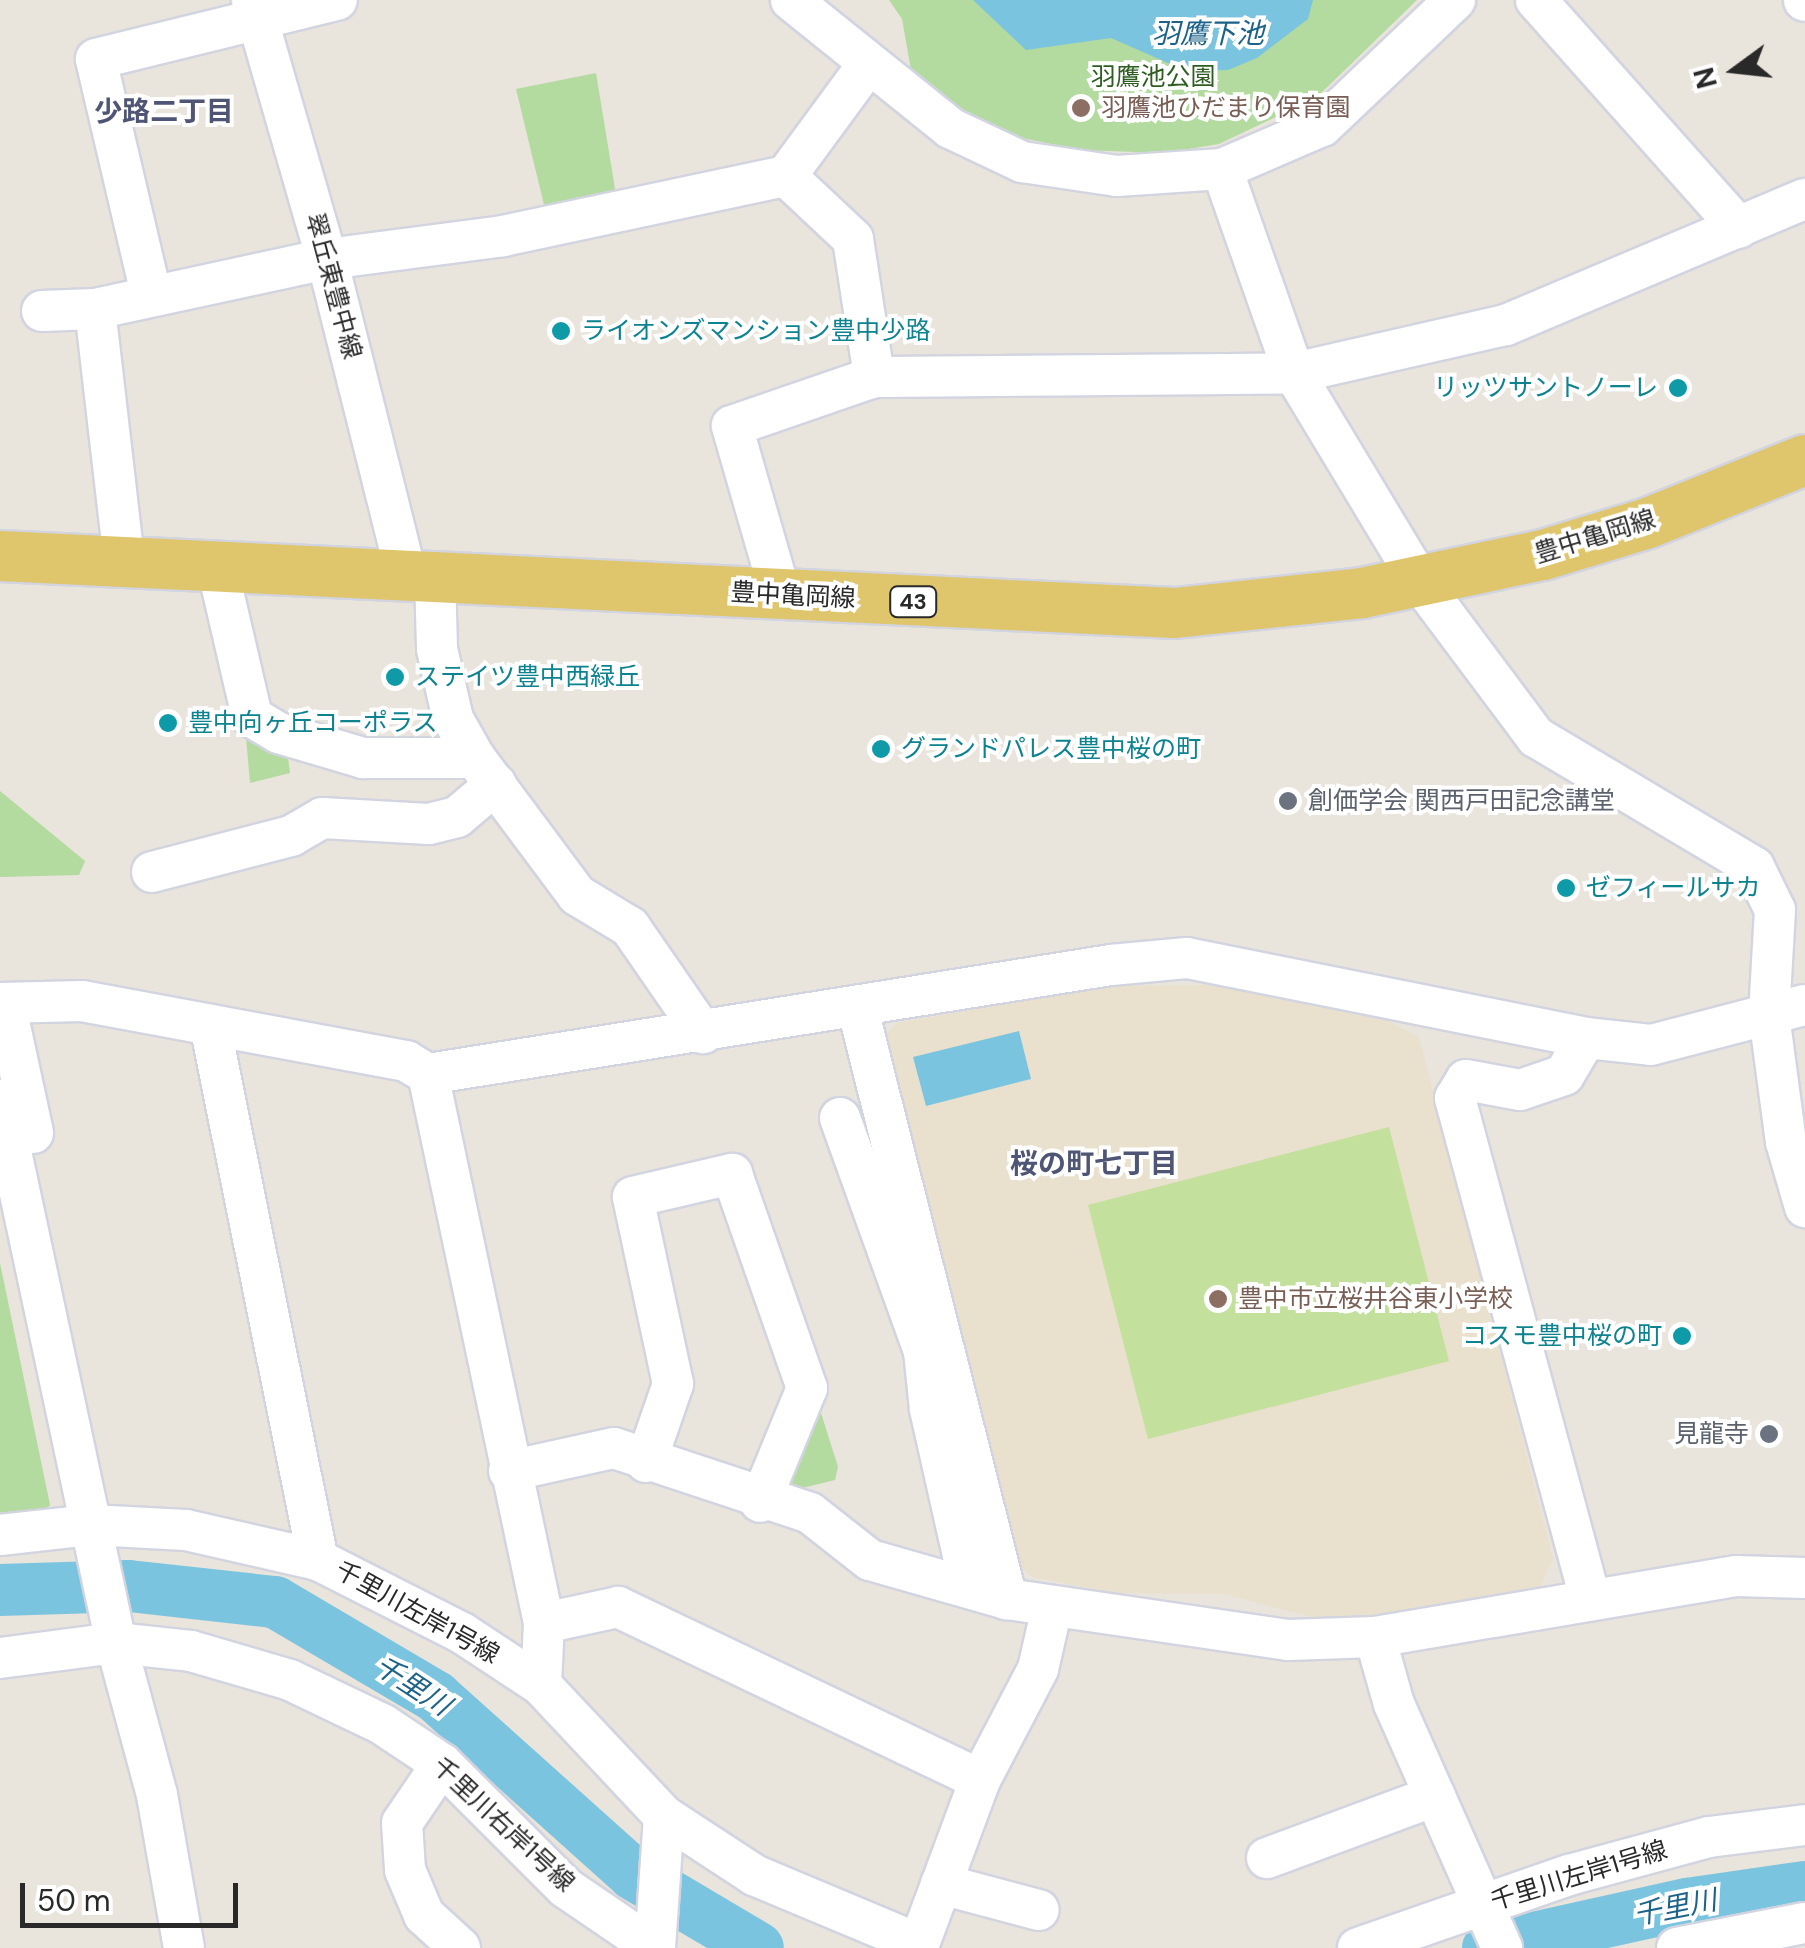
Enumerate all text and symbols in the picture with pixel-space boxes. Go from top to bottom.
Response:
water label: 羽鷹下池 [1152,17,1264,51]
north arrow [1685,20,1785,120]
park label: 羽鷹池公園 [1091,62,1215,92]
text: N [1685,63,1726,93]
place label: 羽鷹池ひだまり保育園 [1101,93,1351,123]
district label: 少路二丁目 [94,95,234,129]
marker: 羽鷹池ひだまり保育園 [1070,97,1092,119]
street label: 翠丘東豊中線 [299,210,367,362]
place label: ライオンズマンション豊中少路 [581,316,931,346]
marker: ライオンズマンション豊中少路 [550,320,572,342]
place label: リッツサントノーレ [1433,373,1658,403]
marker: リッツサントノーレ [1667,377,1689,399]
street label: 豊中亀岡線 [1531,504,1659,570]
street label: 豊中亀岡線 [730,578,856,614]
road number: 43 [888,585,938,619]
place label: ステイツ豊中西緑丘 [415,662,640,692]
marker: ステイツ豊中西緑丘 [384,666,406,688]
place label: 豊中向ヶ丘コーポラス [188,708,438,738]
marker: 豊中向ヶ丘コーポラス [157,712,179,734]
place label: グランドパレス豊中桜の町 [901,734,1201,764]
marker: グランドパレス豊中桜の町 [870,738,892,760]
place label: 創価学会 関西戸田記念講堂 [1308,786,1615,816]
marker: 創価学会 関西戸田記念講堂 [1277,790,1299,812]
place label: ゼフィールサカ [1586,873,1761,903]
marker: ゼフィールサカ [1555,877,1577,899]
district label: 桜の町七丁目 [1010,1147,1178,1181]
place label: 豊中市立桜井谷東小学校 [1238,1284,1513,1314]
marker: 豊中市立桜井谷東小学校 [1207,1288,1229,1310]
place label: コスモ豊中桜の町 [1462,1321,1662,1351]
marker: コスモ豊中桜の町 [1671,1325,1693,1347]
place label: 見龍寺 [1674,1419,1749,1449]
marker: 見龍寺 [1758,1423,1780,1445]
street label: 千里川左岸1号線 [330,1556,504,1670]
water label: 千里川 [368,1649,456,1723]
street label: 千里川右岸1号線 [426,1752,580,1898]
street label: 千里川左岸1号線 [1487,1835,1671,1917]
scale bar [25,1863,242,1925]
text: 50 m [37,1881,111,1920]
water label: 千里川 [1631,1883,1719,1933]

